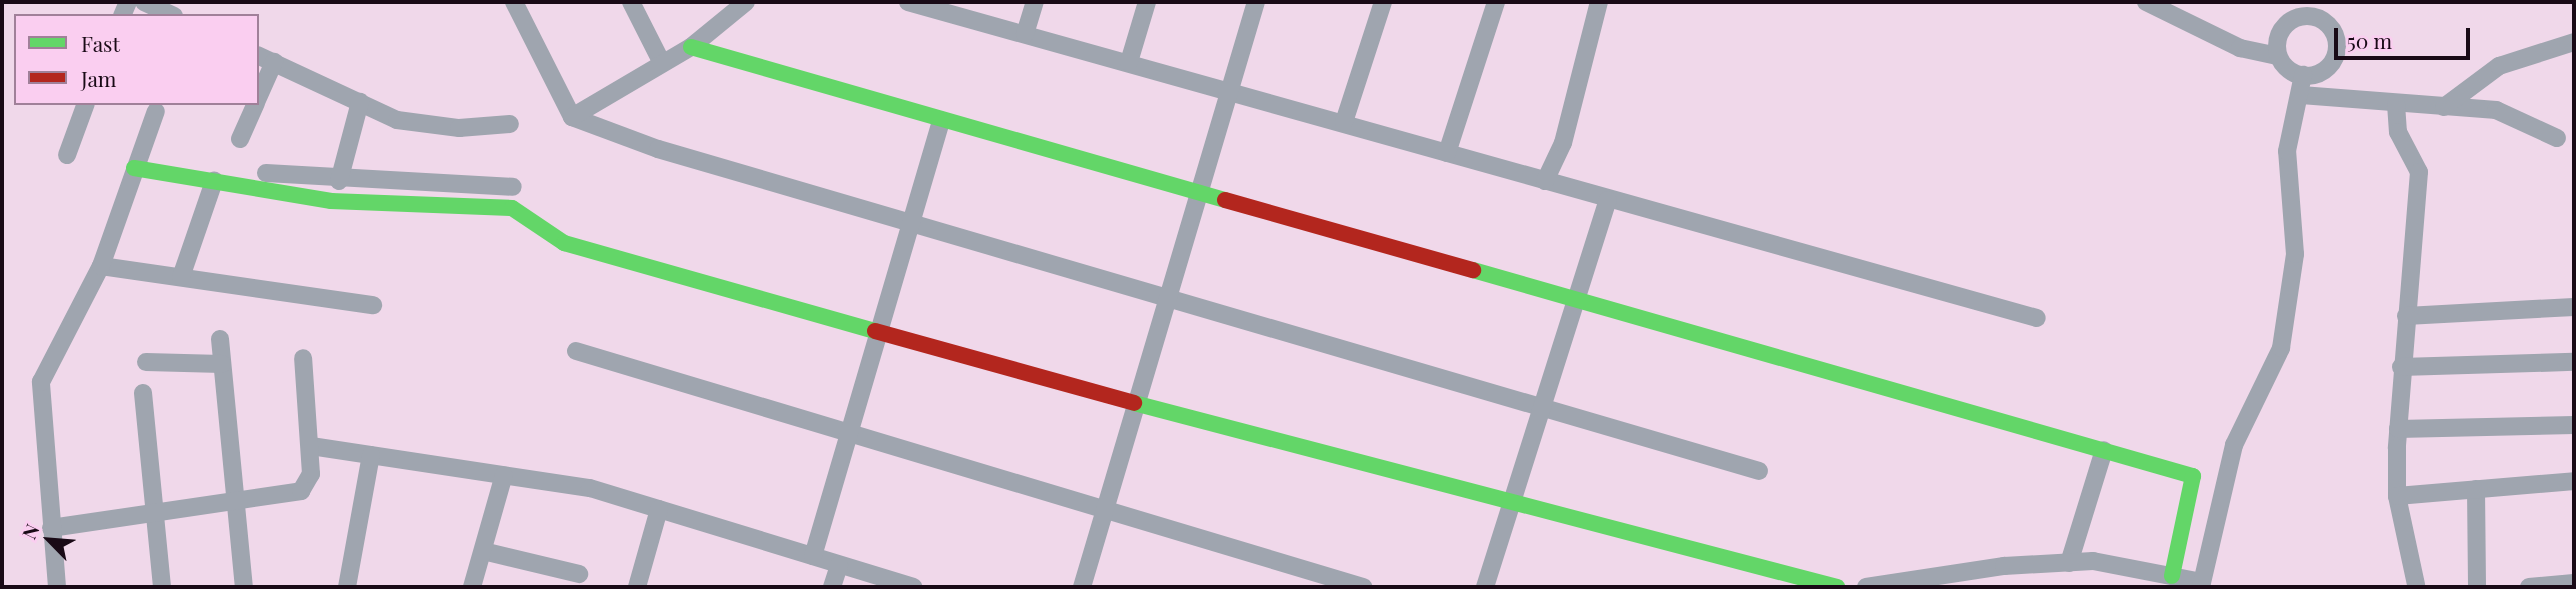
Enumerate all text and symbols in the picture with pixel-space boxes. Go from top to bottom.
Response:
legend [14,14,259,105]
scale bar [2338,14,2474,58]
text: 50 m [2347,26,2392,54]
text: Fast [81,29,120,57]
text: Jam [81,64,117,92]
north arrow [14,505,84,575]
text: N [15,519,45,543]

